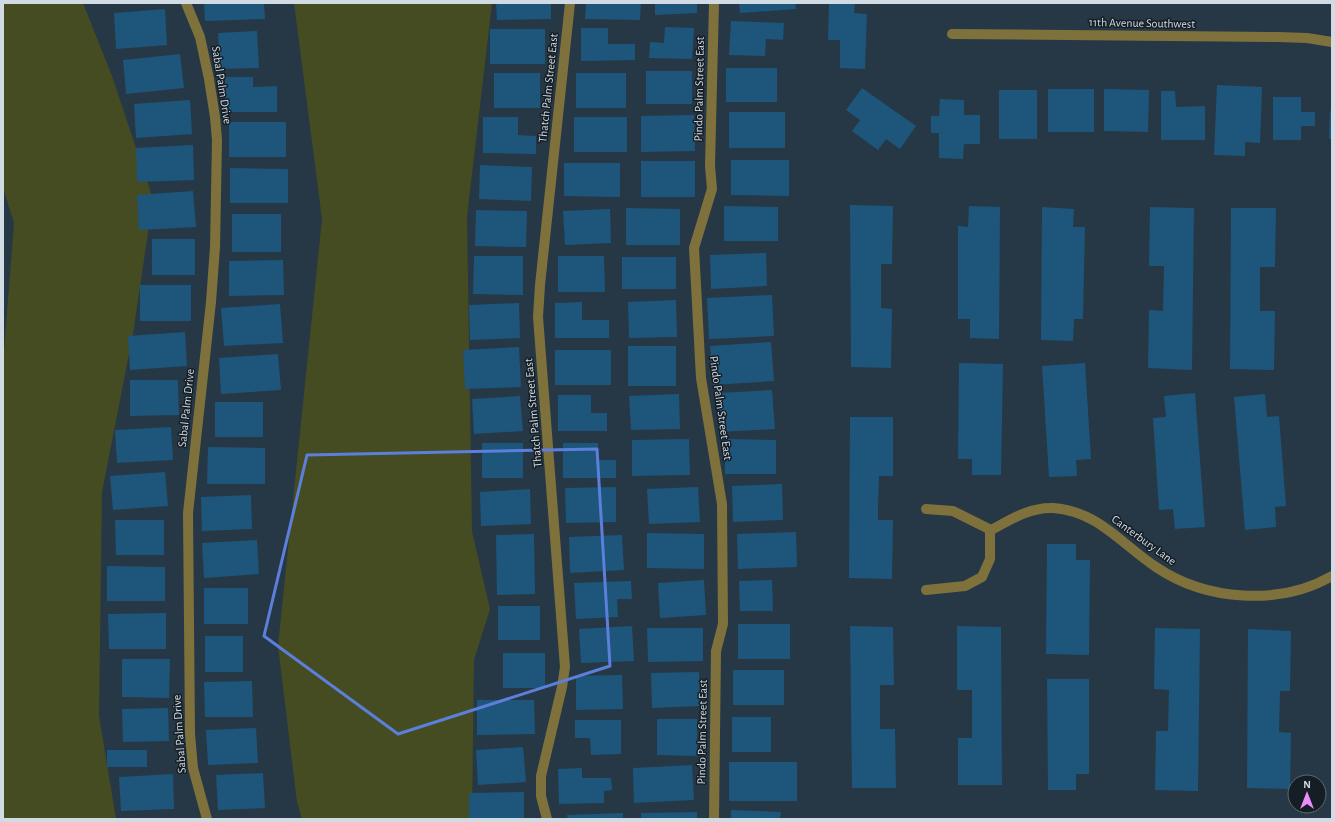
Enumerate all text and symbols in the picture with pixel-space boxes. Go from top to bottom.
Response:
street label: 11th Avenue Southwest [1089,16,1195,30]
street label: Thatch Palm Street East [536,33,560,143]
street label: Pindo Palm Street East [692,36,706,142]
street label: Sabal Palm Drive [210,45,234,125]
street label: Pindo Palm Street East [708,355,734,461]
street label: Thatch Palm Street East [522,358,544,468]
street label: Sabal Palm Drive [176,368,196,448]
street label: Canterbury Lane [1109,513,1178,568]
street label: Pindo Palm Street East [695,679,709,785]
street label: Sabal Palm Drive [170,694,188,774]
north arrow [1287,774,1327,814]
text: N [1303,779,1311,790]

